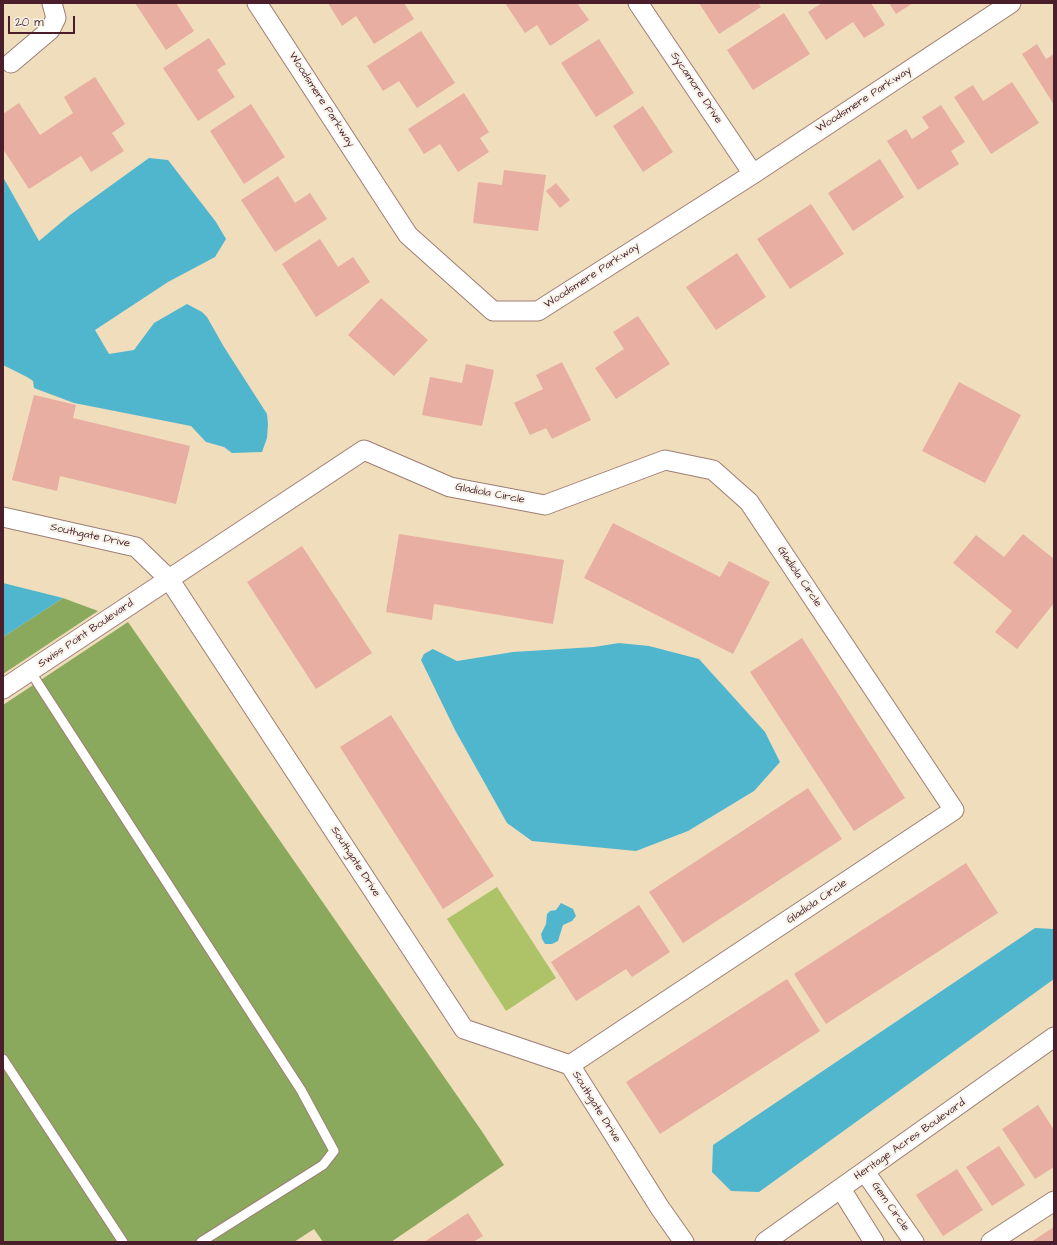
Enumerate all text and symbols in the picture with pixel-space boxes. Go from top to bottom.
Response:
scale bar [10,8,77,34]
text: 20 m [15,14,44,31]
street label: Woodsmere Parkway [285,50,357,150]
street label: Sycamore Drive [667,50,725,126]
street label: Woodsmere Parkway [814,64,914,136]
street label: Woodsmere Parkway [542,240,642,312]
street label: Gladiola Circle [454,481,526,507]
street label: Southgate Drive [49,521,131,551]
street label: Gladiola Circle [774,544,824,610]
street label: Swiss Point Boulevard [36,597,136,671]
street label: Southgate Drive [327,824,383,900]
street label: Gladiola Circle [784,877,850,927]
street label: Southgate Drive [569,1069,623,1145]
street label: Heritage Acres Boulevard [852,1097,968,1183]
street label: Gem Circle [868,1180,912,1234]

